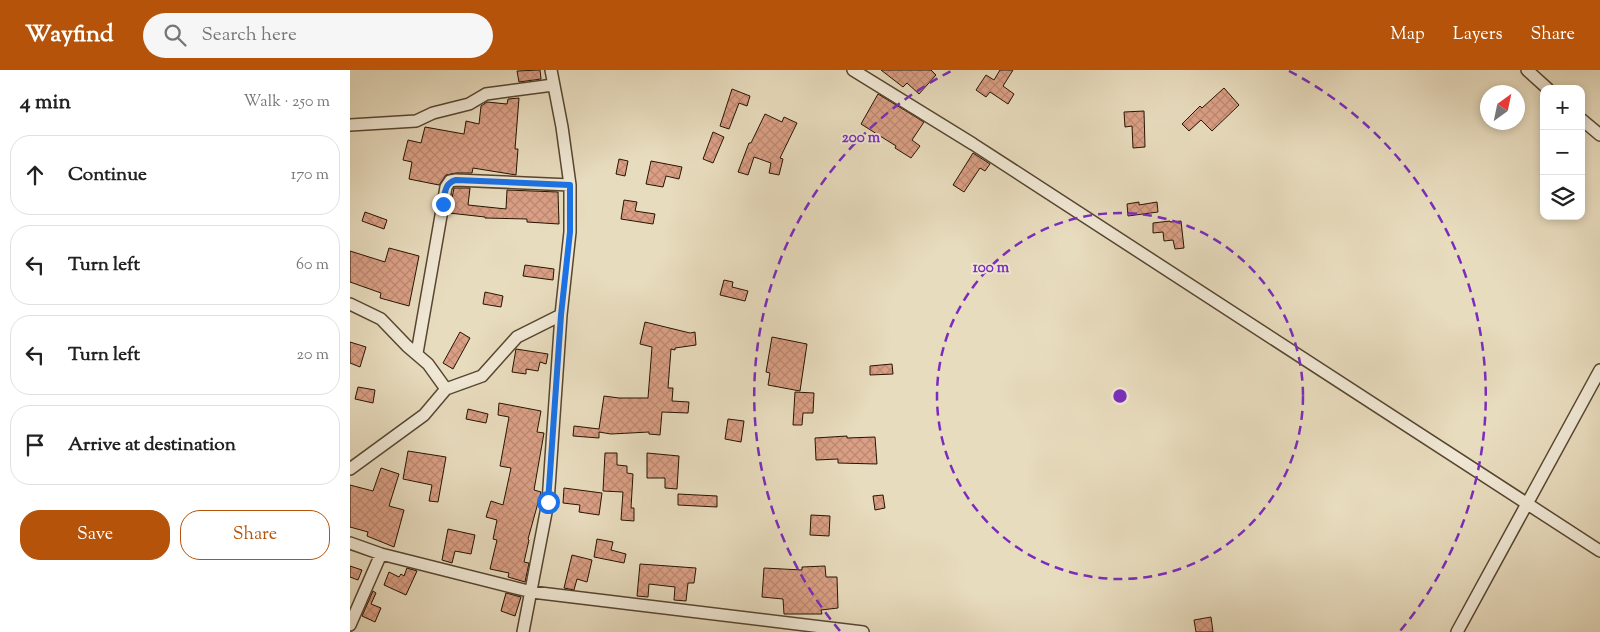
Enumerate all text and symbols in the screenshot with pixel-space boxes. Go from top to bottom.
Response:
search box [143,13,493,58]
text: Wayfind [25,18,113,52]
icon: search [161,21,189,49]
text: Search here [201,22,297,49]
text: Map [1390,22,1425,48]
text: Layers [1453,22,1503,48]
text: Share [1531,22,1575,48]
north arrow [1480,85,1525,130]
map controls [1540,85,1585,220]
button: + [1540,85,1585,130]
text: 4 min [20,88,71,118]
text: Walk · 250 m [244,91,330,114]
text: 200 m [842,128,881,149]
button: − [1540,130,1585,175]
icon: ahead [21,161,49,189]
text: Continue [68,162,147,189]
text: 170 m [291,164,329,187]
button: layers [1540,175,1585,220]
route end [432,193,455,216]
icon: left [21,251,49,279]
text: Turn left [68,252,140,279]
text: 60 m [296,254,329,277]
text: 100 m [973,258,1010,279]
icon: left [21,341,49,369]
text: Turn left [68,342,140,369]
text: 20 m [296,344,329,367]
centre of rings [1111,387,1129,405]
icon: arrive [21,431,49,459]
text: Arrive at destination [68,432,236,459]
route start [537,491,560,514]
button: Save [20,510,170,560]
button: Share [180,510,330,560]

